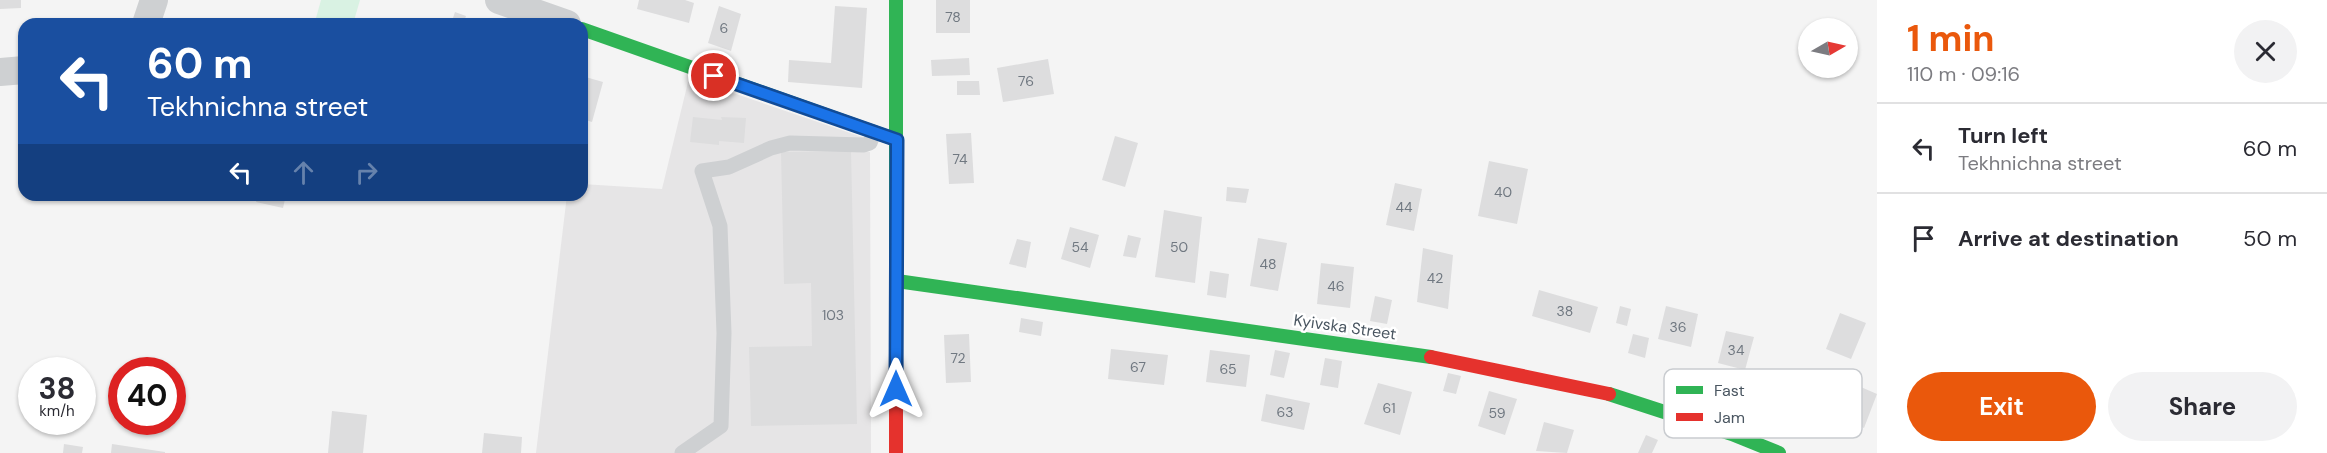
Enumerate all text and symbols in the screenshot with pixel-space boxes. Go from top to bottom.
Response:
house number: 78 [945,8,961,26]
text: 1 min [1907,15,1995,62]
north arrow [1798,18,1858,78]
map controls [1798,18,1858,78]
house number: 6 [720,19,728,37]
button: close [2234,20,2297,83]
text: 60 m [147,36,253,91]
icon: left [48,42,126,120]
pin [688,50,739,101]
icon: arrive [697,59,730,92]
text: 110 m · 09:16 [1907,61,2020,87]
house number: 76 [1018,72,1034,90]
text: Tekhnichna street [147,89,368,124]
text: Turn left [1958,121,2048,150]
icon: left [1907,132,1940,165]
text: 60 m [2243,134,2297,163]
house number: 74 [952,150,968,168]
text: Tekhnichna street [1958,150,2122,176]
icon: left [224,156,257,189]
icon: ahead [287,156,320,189]
icon: right [350,156,383,189]
house number: 40 [1494,183,1512,201]
house number: 44 [1396,198,1413,216]
icon: arrive [1907,222,1940,255]
text: Arrive at destination [1958,224,2179,253]
text: 50 m [2243,224,2297,253]
house number: 54 [1071,238,1089,256]
house number: 50 [1170,238,1188,256]
house number: 48 [1259,255,1277,273]
house number: 42 [1427,269,1443,287]
house number: 46 [1327,277,1345,295]
house number: 38 [1557,302,1573,320]
house number: 103 [822,306,844,324]
street label: Kyivska Street [1292,309,1398,345]
house number: 36 [1669,318,1687,336]
house number: 34 [1728,341,1745,359]
house number: 72 [950,349,966,367]
speed limit sign: 40 [108,357,186,435]
position arrow [864,357,928,421]
house number: 67 [1130,358,1146,376]
house number: 65 [1219,360,1237,378]
text: 38 [38,369,76,408]
legend [1664,369,1862,438]
button: Exit [1907,372,2096,441]
button: Share [2108,372,2297,441]
text: Fast [1714,380,1745,401]
house number: 61 [1382,399,1396,417]
text: km/h [39,401,75,421]
house number: 63 [1276,403,1294,421]
house number: 59 [1489,404,1506,422]
text: Jam [1714,407,1745,428]

